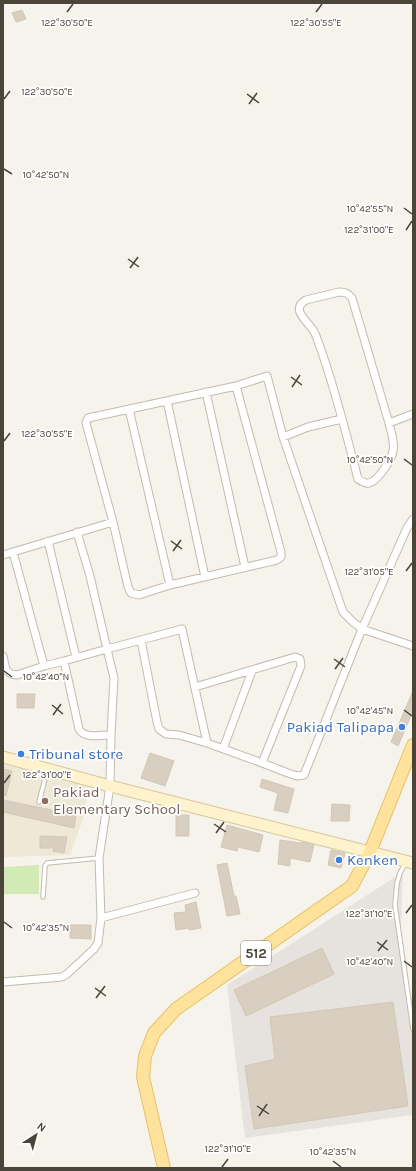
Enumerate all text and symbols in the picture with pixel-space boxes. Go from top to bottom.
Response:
text: 122°30'50"E [41,17,93,29]
text: 122°30'55"E [290,17,342,29]
text: 122°30'50"E [21,86,73,98]
text: 10°42'50"N [23,169,69,181]
text: 10°42'55"N [347,203,393,215]
text: 122°31'00"E [344,224,394,236]
text: 122°30'55"E [21,428,73,440]
text: 10°42'50"N [347,454,393,466]
text: 122°31'05"E [344,566,394,578]
text: 10°42'40"N [23,671,69,683]
text: 10°42'45"N [347,705,393,717]
place label: Pakiad Talipapa [287,718,394,736]
marker: Pakiad Talipapa [397,722,407,732]
place label: Tribunal store [29,745,123,763]
marker: Tribunal store [16,749,26,759]
text: 122°31'00"E [22,769,72,781]
place label: Pakiad Elementary School [53,783,180,818]
marker: Pakiad Elementary School [40,796,50,806]
place label: Kenken [347,851,398,869]
marker: Kenken [334,855,344,865]
text: 122°31'10"E [346,908,392,920]
text: 10°42'35"N [23,922,69,934]
road number: 512 [241,941,271,965]
text: 10°42'40"N [347,956,393,968]
north arrow [16,1115,56,1155]
text: N [35,1120,49,1135]
text: 122°31'10"E [205,1143,251,1155]
text: 10°42'35"N [310,1146,356,1158]

